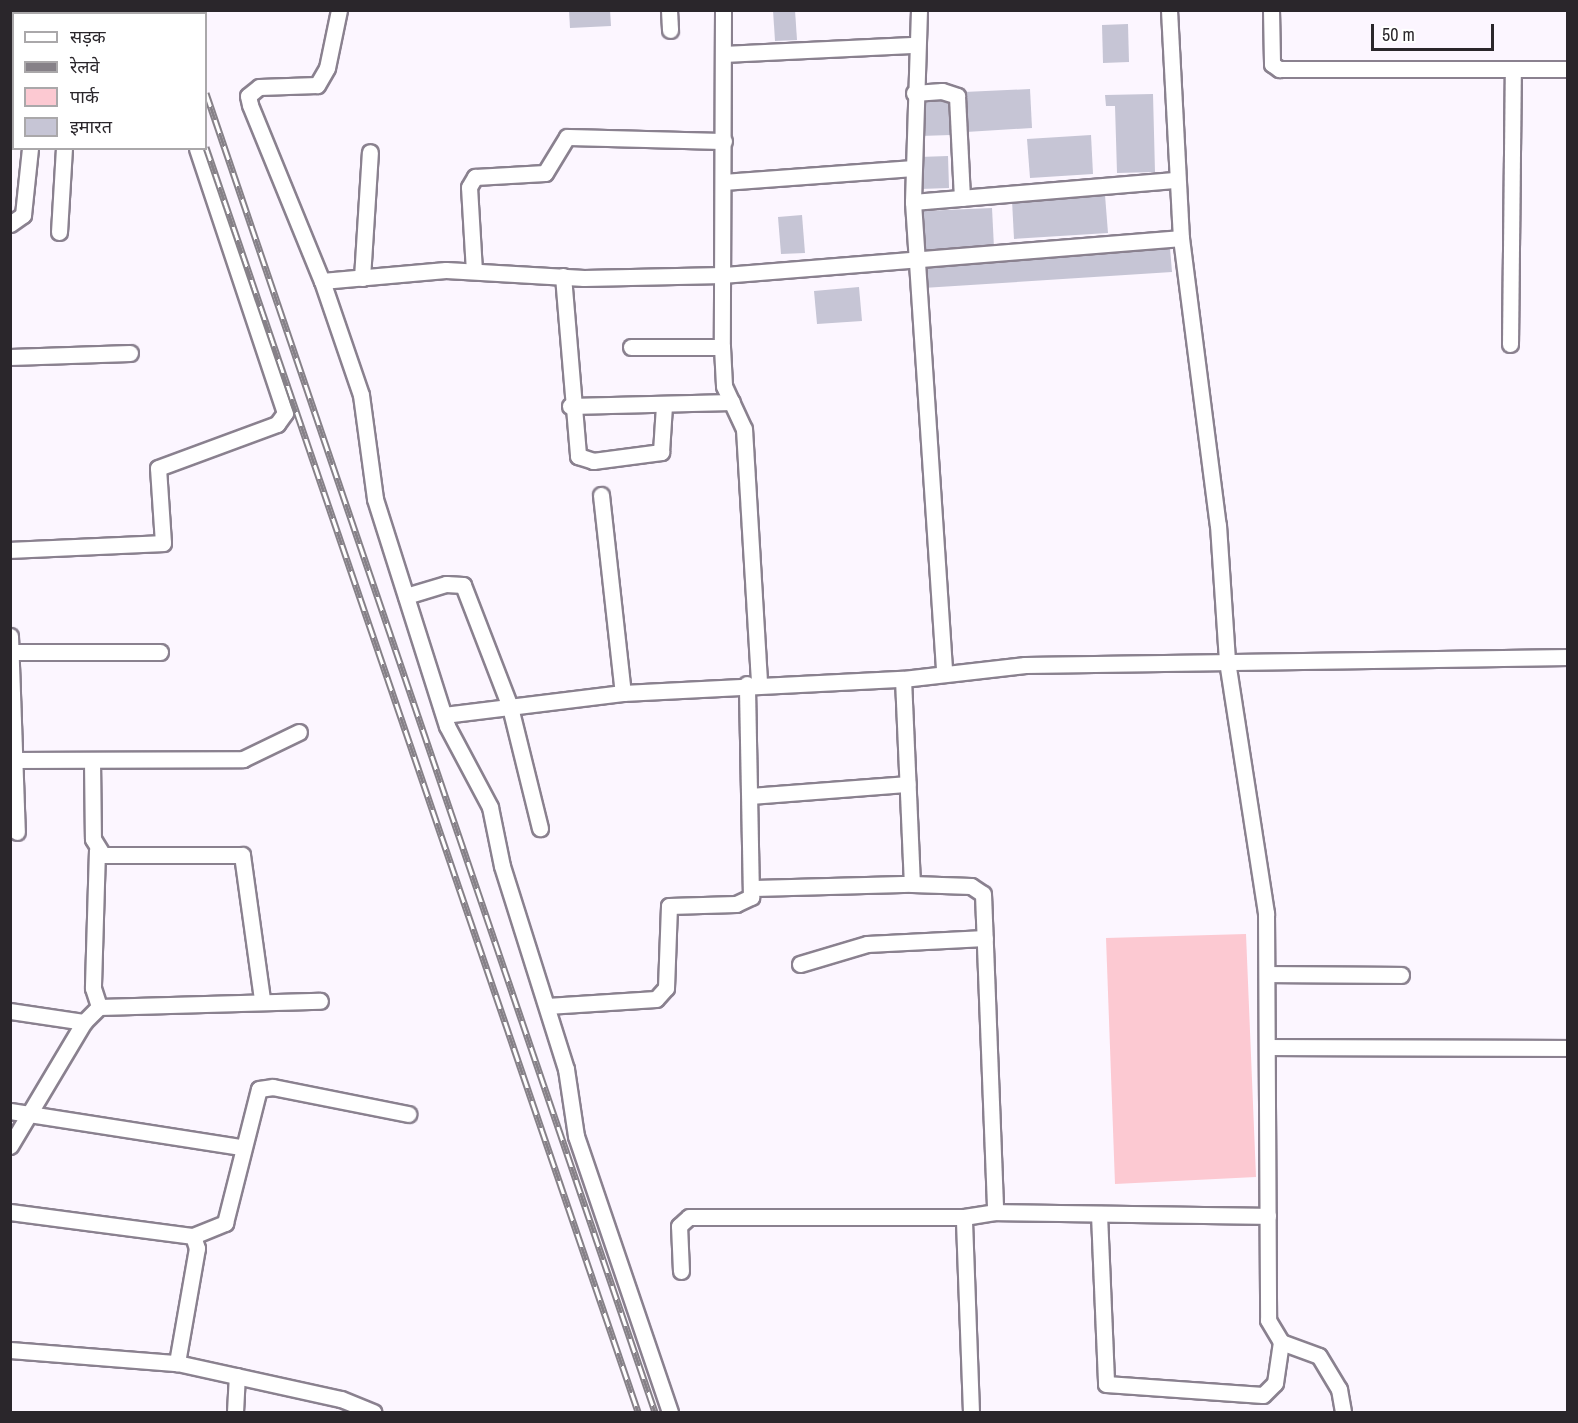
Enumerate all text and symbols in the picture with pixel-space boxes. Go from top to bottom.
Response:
legend [12,12,207,150]
scale bar [1374,12,1497,50]
text: 50 m [1382,22,1415,47]
text: सड़क [70,24,106,49]
text: रेलवे [70,54,100,79]
text: पार्क [70,84,99,109]
text: इमारत [70,114,112,139]

